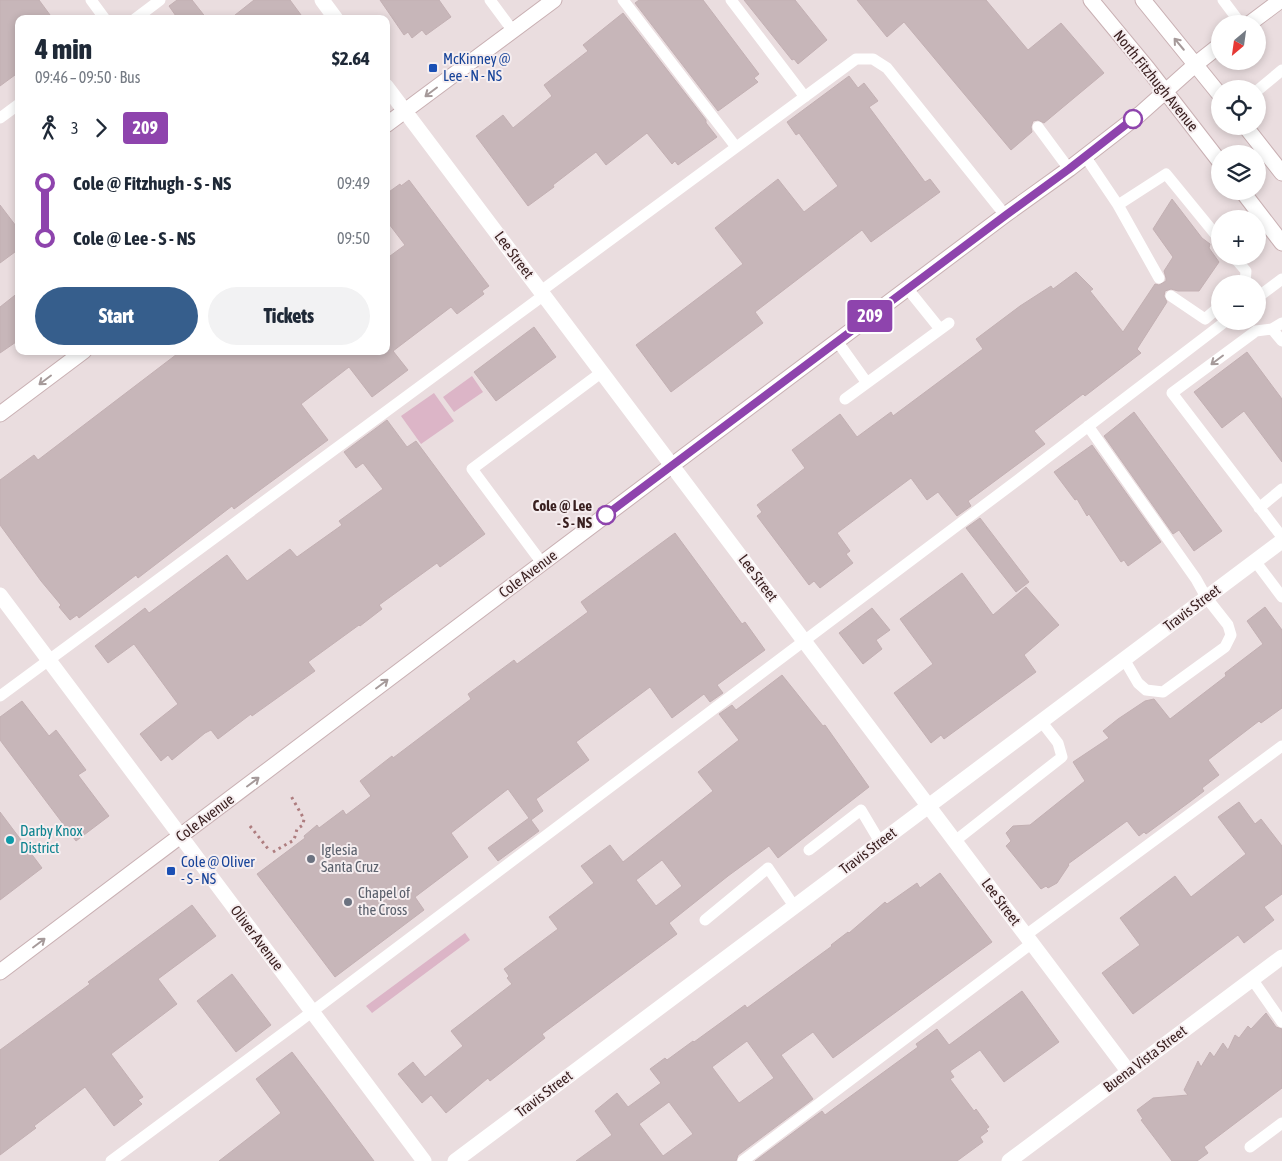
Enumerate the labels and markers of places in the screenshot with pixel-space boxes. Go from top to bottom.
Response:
place label: McKinney @ Lee - N - NS [443,50,511,84]
marker: McKinney @ Lee - N - NS [427,62,439,74]
unlabelled marker [1123,109,1143,129]
place label: Cole @ Lee - S - NS [532,497,593,531]
marker: Cole @ Lee - S - NS [596,505,616,525]
place label: Darby Knox District [20,822,83,856]
marker: Darby Knox District [4,834,16,846]
place label: Iglesia Santa Cruz [321,841,379,875]
place label: Cole @ Oliver - S - NS [181,853,255,887]
marker: Iglesia Santa Cruz [305,853,317,865]
marker: Cole @ Oliver - S - NS [165,865,177,877]
place label: Chapel of the Cross [358,884,410,918]
marker: Chapel of the Cross [342,896,354,908]

